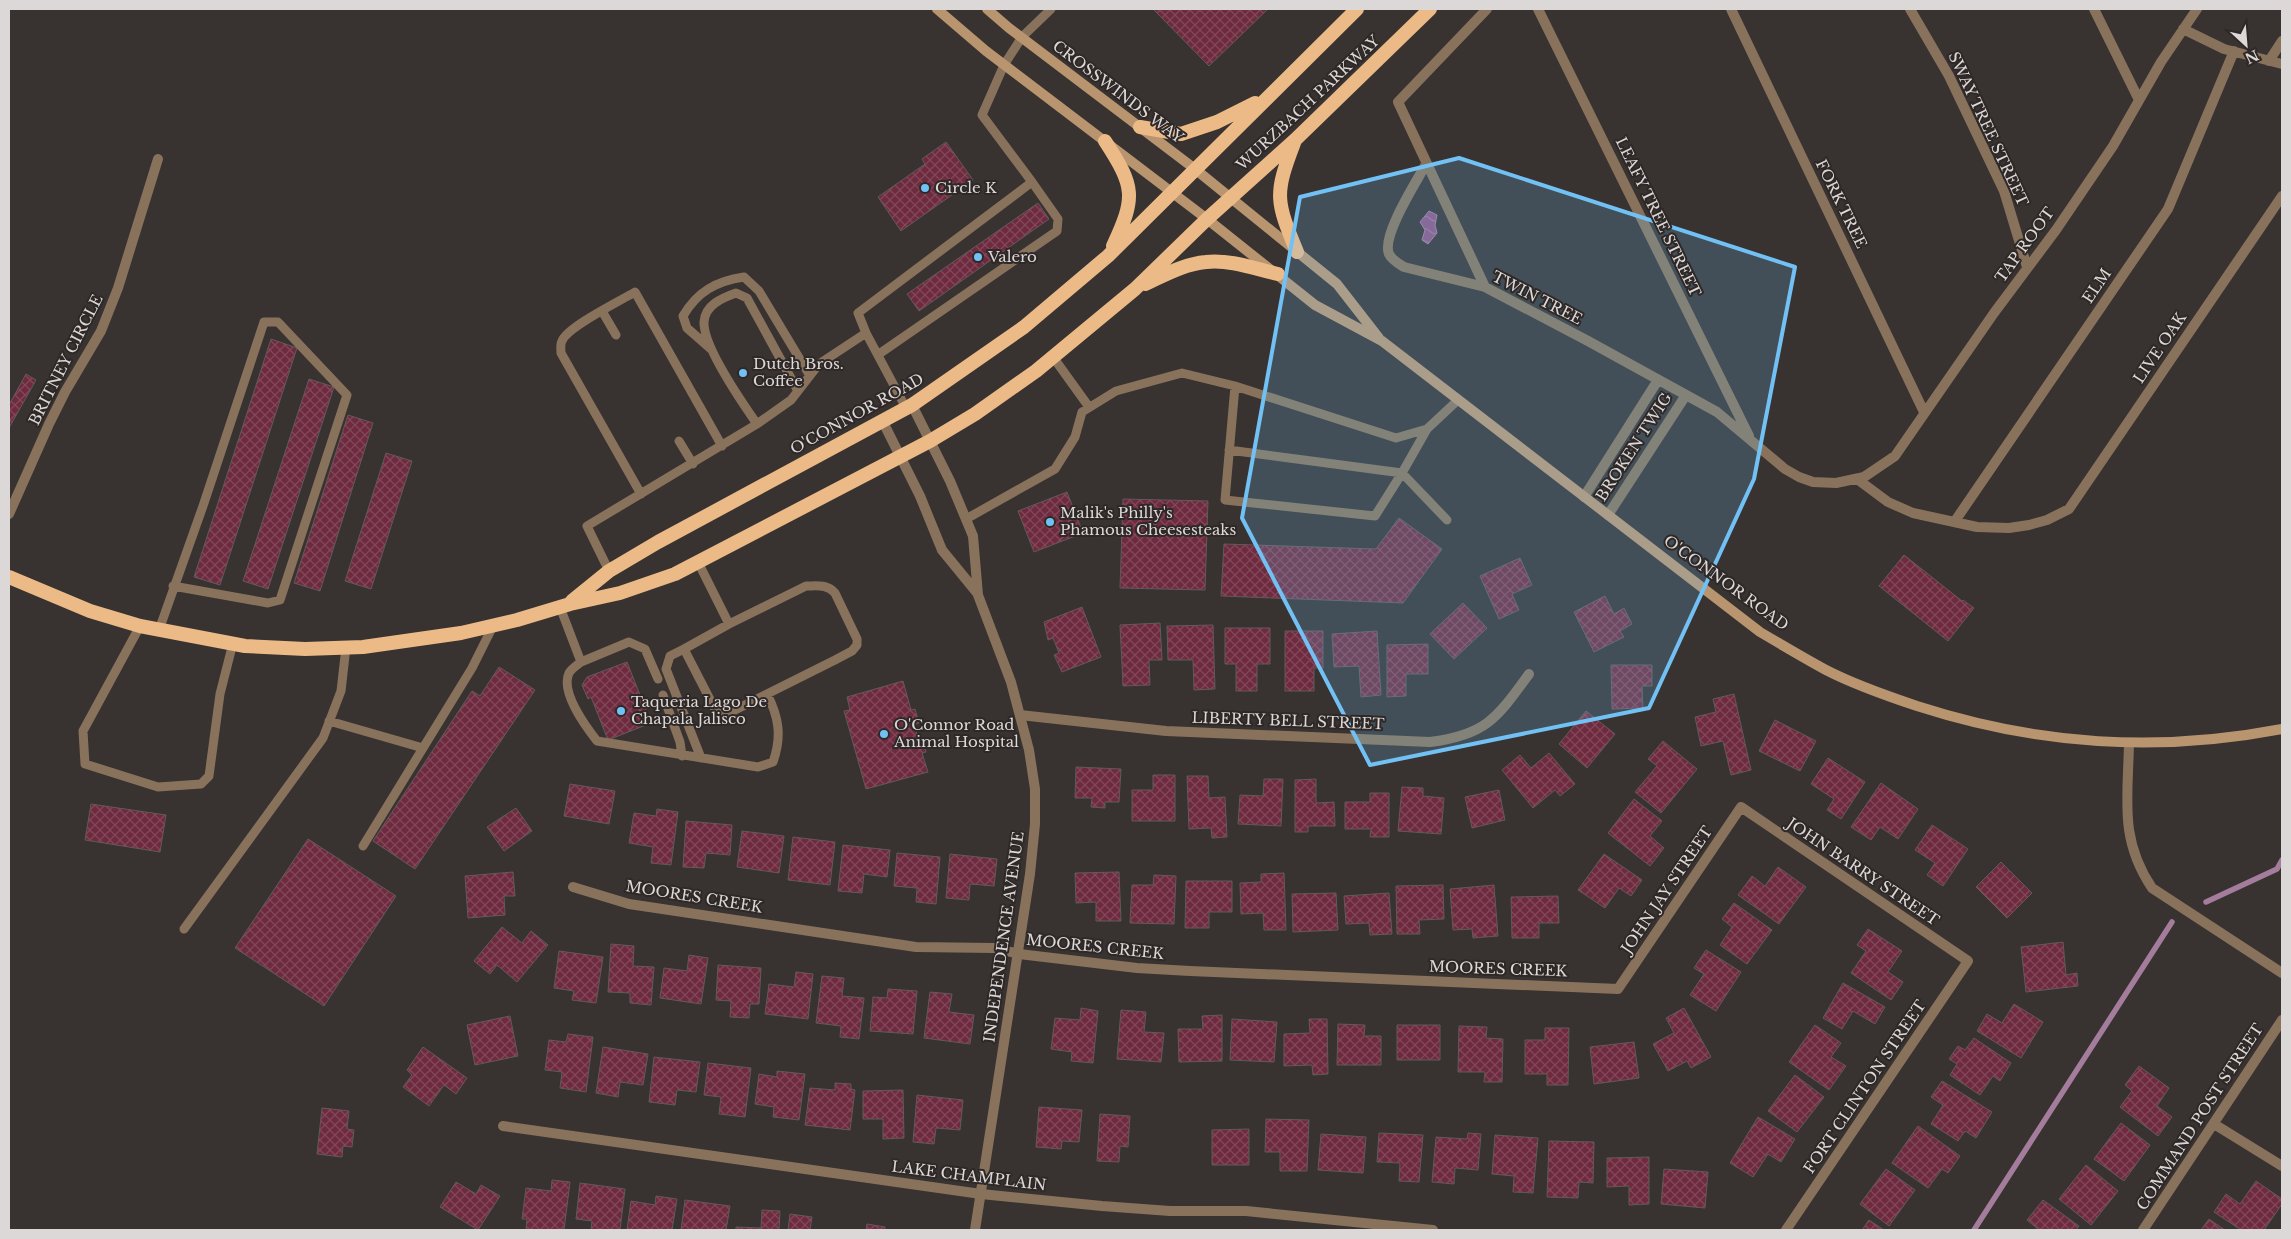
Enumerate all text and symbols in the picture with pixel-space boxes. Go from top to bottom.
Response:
north arrow [2221,20,2271,70]
street label: WURZBACH PARKWAY [1231,30,1384,175]
street label: CROSSWINDS WAY [1049,36,1188,148]
text: N [2242,46,2262,68]
street label: SWAY TREE STREET [1944,49,2033,209]
street label: LEAFY TREE STREET [1612,134,1705,300]
street label: FORK TREE [1812,156,1871,251]
place label: Circle K [935,178,997,197]
marker: Circle K [919,182,931,194]
street label: TAP ROOT [1991,203,2058,286]
place label: Valero [987,247,1037,266]
marker: Valero [972,251,984,263]
street label: ELM [2078,265,2115,307]
street label: TWIN TREE [1489,267,1586,329]
street label: BRITNEY CIRCLE [24,291,107,428]
street label: LIVE OAK [2129,309,2190,387]
place label: Dutch Bros. Coffee [753,354,844,390]
marker: Dutch Bros. Coffee [737,367,749,379]
street label: O'CONNOR ROAD [787,369,927,458]
street label: BROKEN TWIG [1591,389,1676,505]
place label: Malik's Philly's Phamous Cheesesteaks [1060,503,1237,539]
marker: Malik's Philly's Phamous Cheesesteaks [1044,516,1056,528]
street label: O'CONNOR ROAD [1660,531,1792,634]
place label: Taqueria Lago De Chapala Jalisco [631,692,767,728]
marker: Taqueria Lago De Chapala Jalisco [615,705,627,717]
street label: LIBERTY BELL STREET [1191,708,1385,733]
place label: O'Connor Road Animal Hospital [893,715,1019,751]
marker: O'Connor Road Animal Hospital [878,728,890,740]
street label: JOHN BARRY STREET [1782,812,1943,930]
street label: JOHN JAY STREET [1616,822,1716,959]
street label: INDEPENDENCE AVENUE [979,830,1028,1044]
street label: MOORES CREEK [624,876,764,917]
street label: MOORES CREEK [1025,930,1165,963]
street label: MOORES CREEK [1429,957,1568,980]
street label: FORT CLINTON STREET [1799,996,1930,1177]
street label: COMMAND POST STREET [2132,1020,2267,1214]
street label: LAKE CHAMPLAIN [891,1157,1048,1194]

